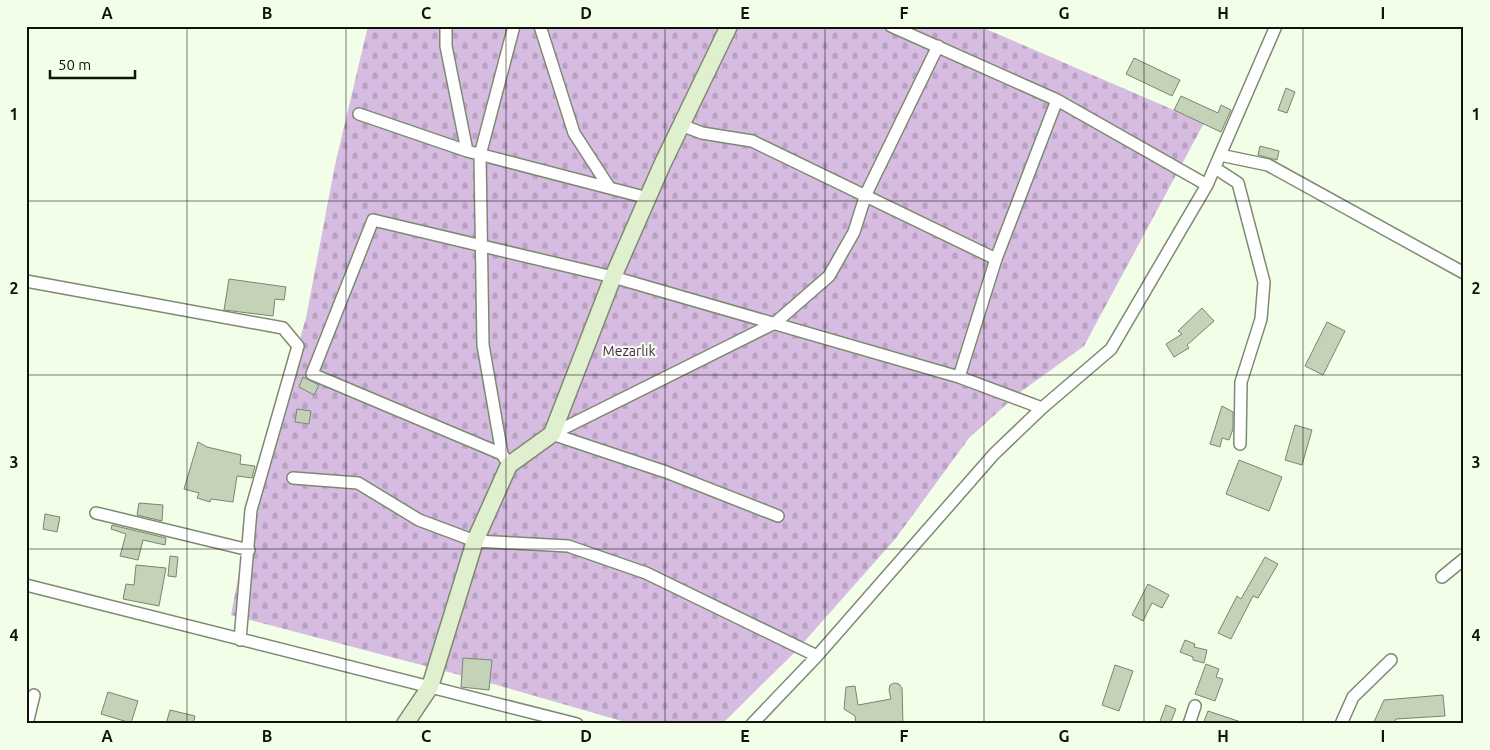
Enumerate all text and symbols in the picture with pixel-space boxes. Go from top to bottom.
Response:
text: A [101,4,113,22]
text: B [262,4,272,22]
text: C [421,4,431,22]
text: D [580,4,592,22]
text: E [740,4,750,22]
text: F [900,4,909,22]
text: G [1058,4,1070,22]
text: H [1217,4,1229,22]
text: I [1381,4,1385,22]
scale bar [50,48,135,80]
text: 50 m [58,56,91,73]
text: 1 [9,105,19,123]
text: 1 [1471,105,1481,123]
text: 2 [9,279,19,297]
text: 2 [1471,279,1481,297]
park label: Mezarlık [603,343,655,359]
text: 3 [9,453,19,471]
text: 3 [1471,453,1481,471]
text: 4 [9,626,19,644]
text: 4 [1471,626,1481,644]
text: A [101,727,113,745]
text: B [262,727,272,745]
text: C [421,727,431,745]
text: D [580,727,592,745]
text: E [740,727,750,745]
text: F [900,727,909,745]
text: G [1058,727,1070,745]
text: H [1217,727,1229,745]
text: I [1381,727,1385,745]

